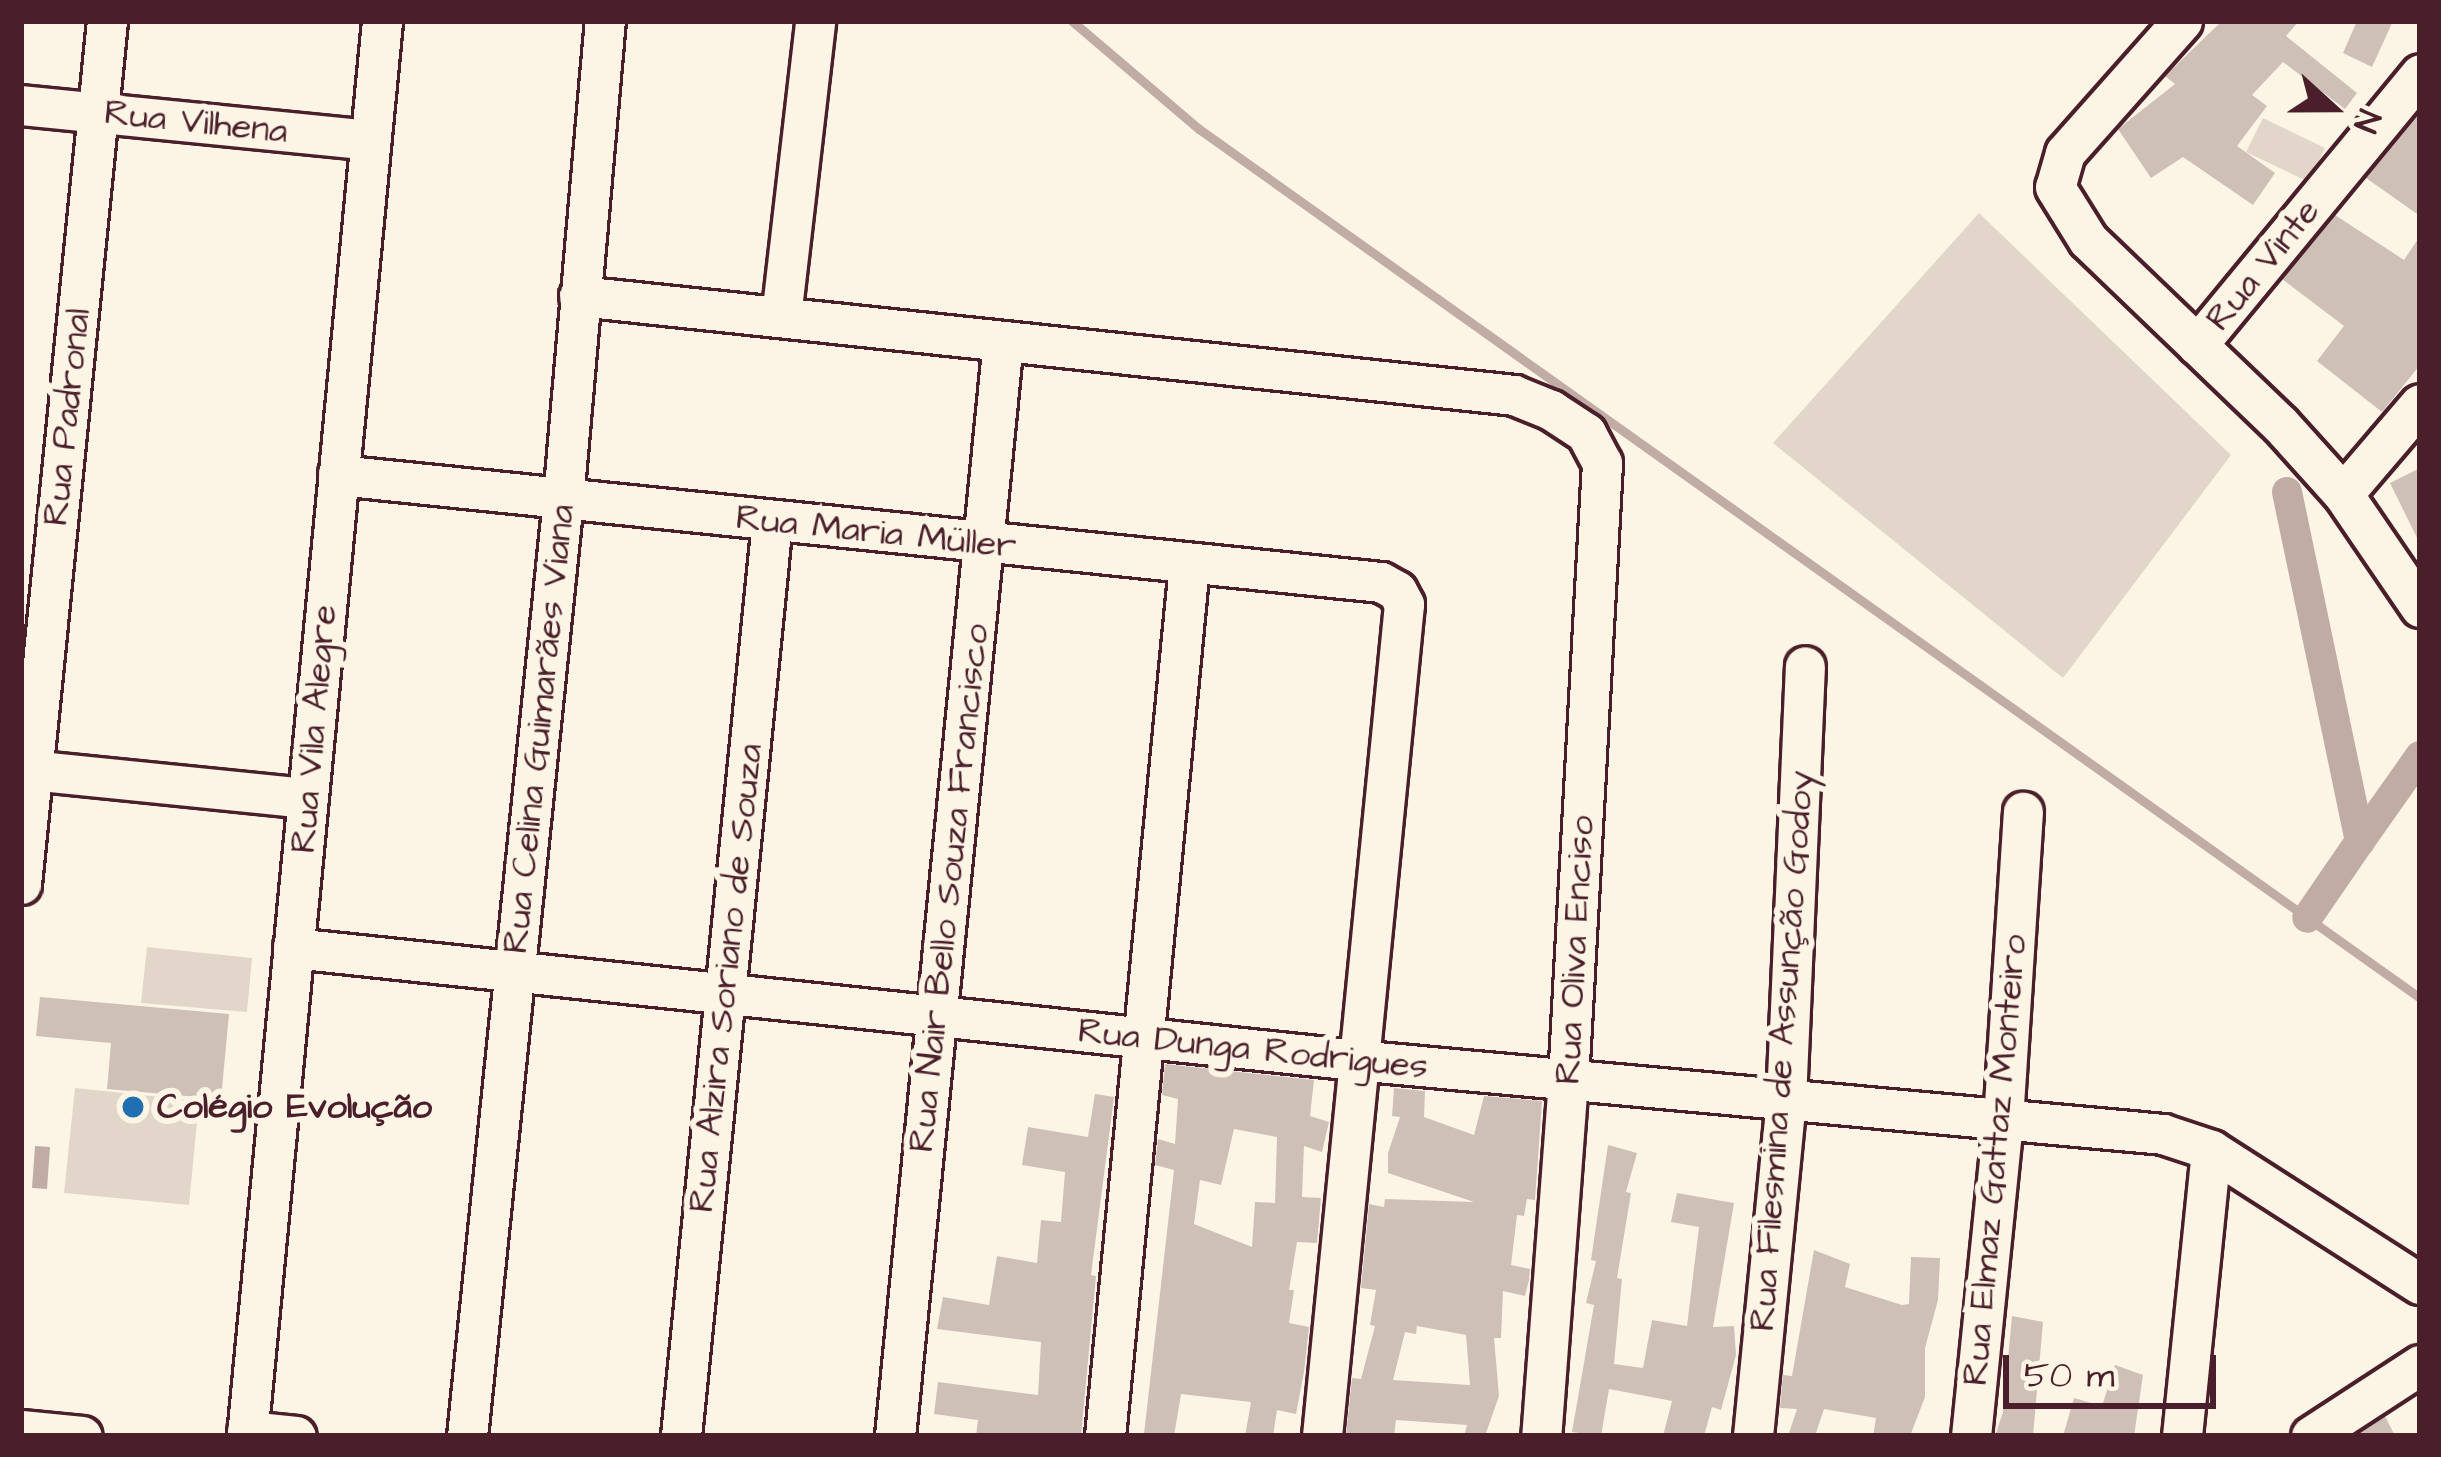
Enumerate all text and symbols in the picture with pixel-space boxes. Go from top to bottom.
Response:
north arrow [2273,48,2393,168]
street label: Rua Vilhena [102,91,290,153]
text: N [2341,103,2392,139]
street label: Rua Vinte [2197,191,2329,339]
street label: Rua Padronal [34,306,100,528]
street label: Rua Maria Müller [734,496,1018,568]
street label: Rua Celina Guimarães Viana [494,502,584,956]
street label: Rua Vila Alegre [282,603,346,855]
street label: Rua Nair Bello Souza Francisco [900,622,998,1154]
street label: Rua Alzira Soriano de Souza [680,741,772,1215]
street label: Rua Filesmina de Assunção Godoy [1741,769,1823,1333]
street label: Rua Oliva Enciso [1546,814,1604,1086]
street label: Rua Elmaz Gattaz Monteiro [1954,933,2036,1387]
street label: Rua Dunga Rodrigues [1076,1009,1430,1089]
place label: Colégio Evolução [157,1085,432,1129]
marker: Colégio Evolução [120,1094,146,1120]
scale bar [2009,1331,2222,1405]
text: 50 m [2024,1350,2115,1401]

